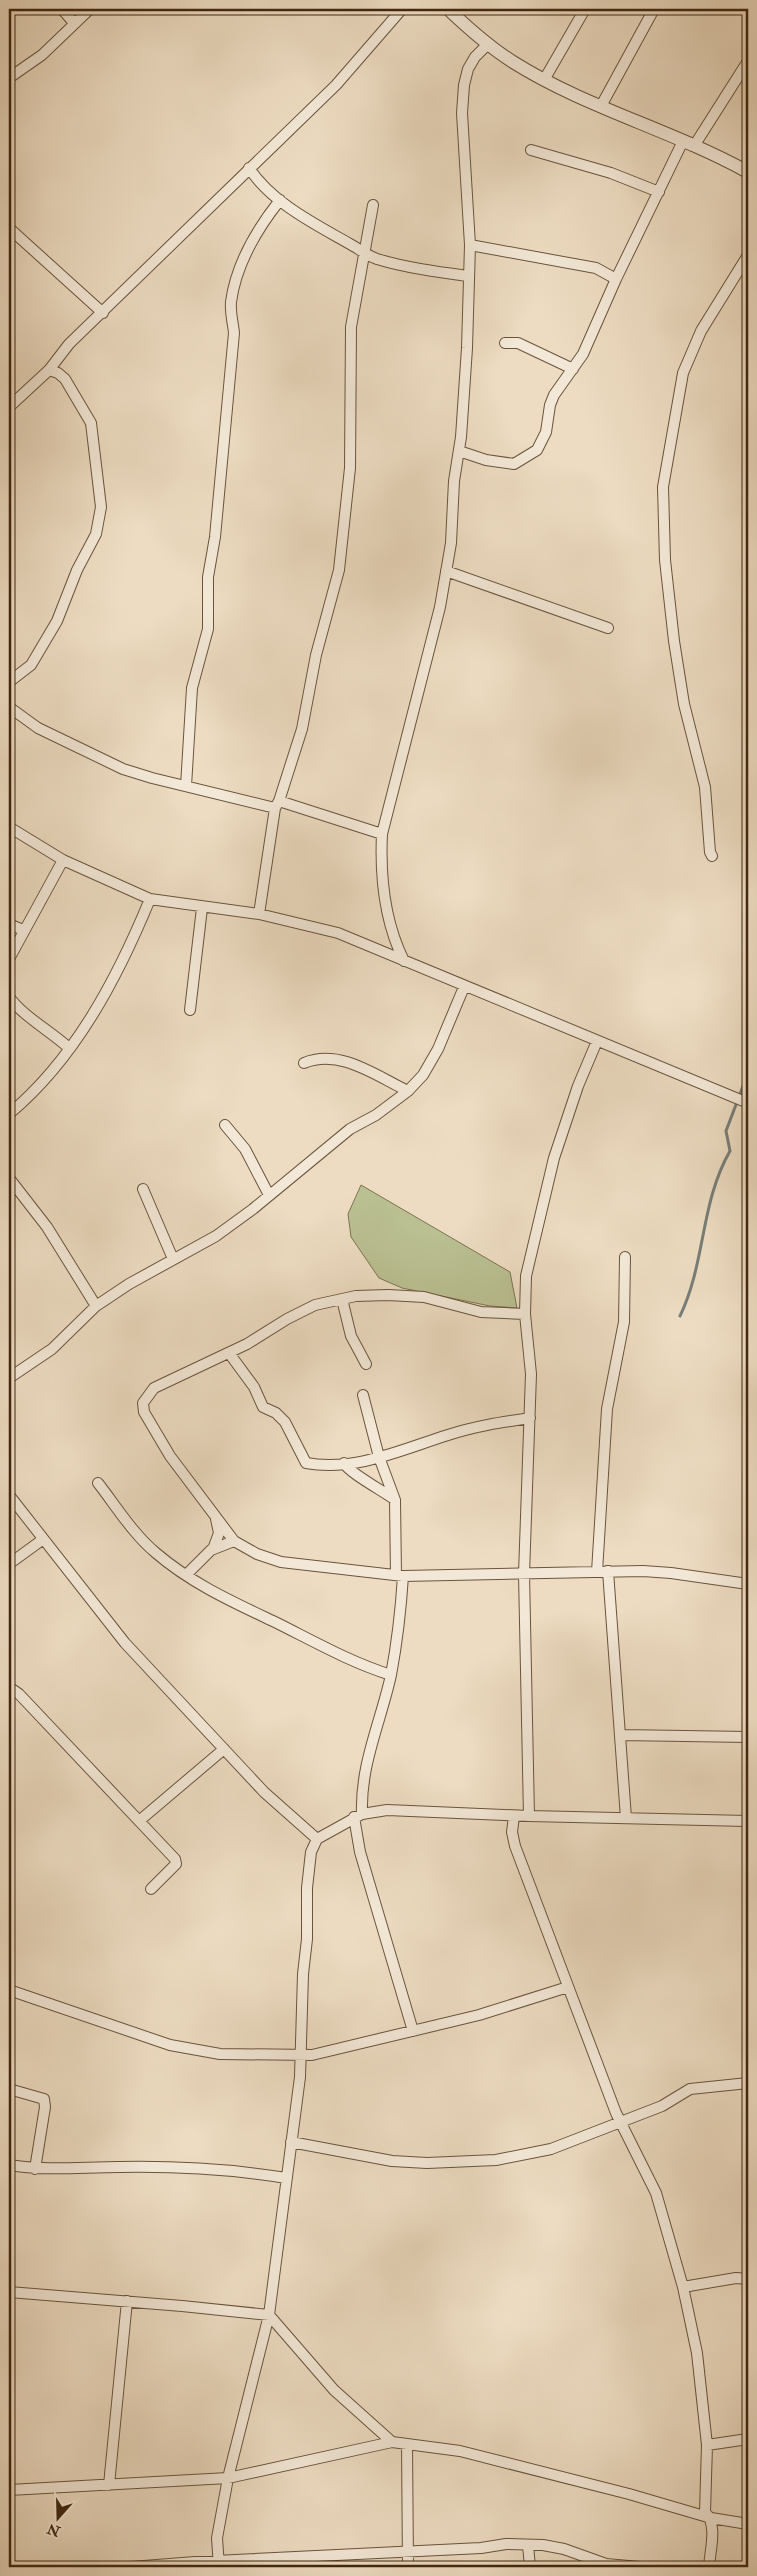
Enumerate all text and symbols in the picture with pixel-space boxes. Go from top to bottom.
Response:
north arrow [32,2494,82,2544]
text: N [44,2519,63,2540]

